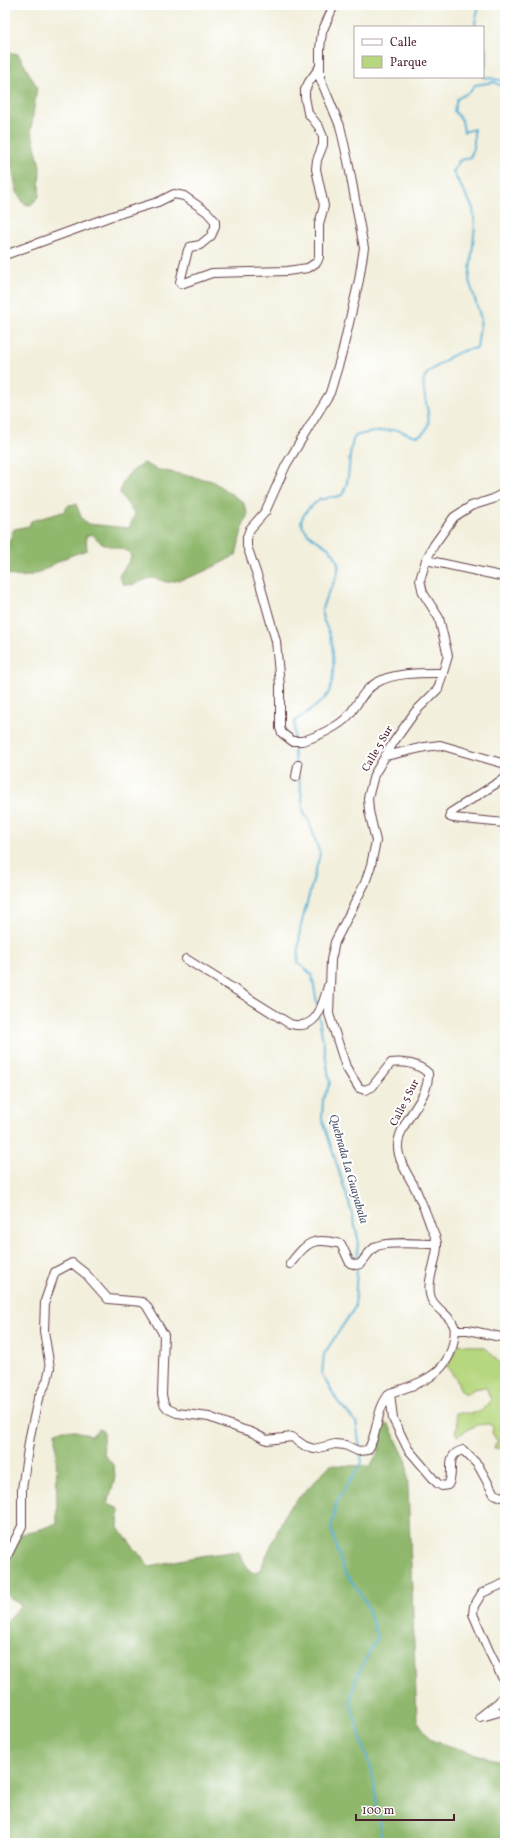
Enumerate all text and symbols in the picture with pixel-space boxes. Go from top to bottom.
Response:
legend [354,26,484,78]
text: Calle [390,35,417,51]
text: Parque [390,55,427,71]
street label: Calle 5 Sur [359,723,397,775]
street label: Calle 5 Sur [387,1077,423,1129]
water label: Quebrada La Guayabala [325,1112,371,1226]
scale bar [356,1796,454,1822]
text: 100 m [362,1803,395,1819]

